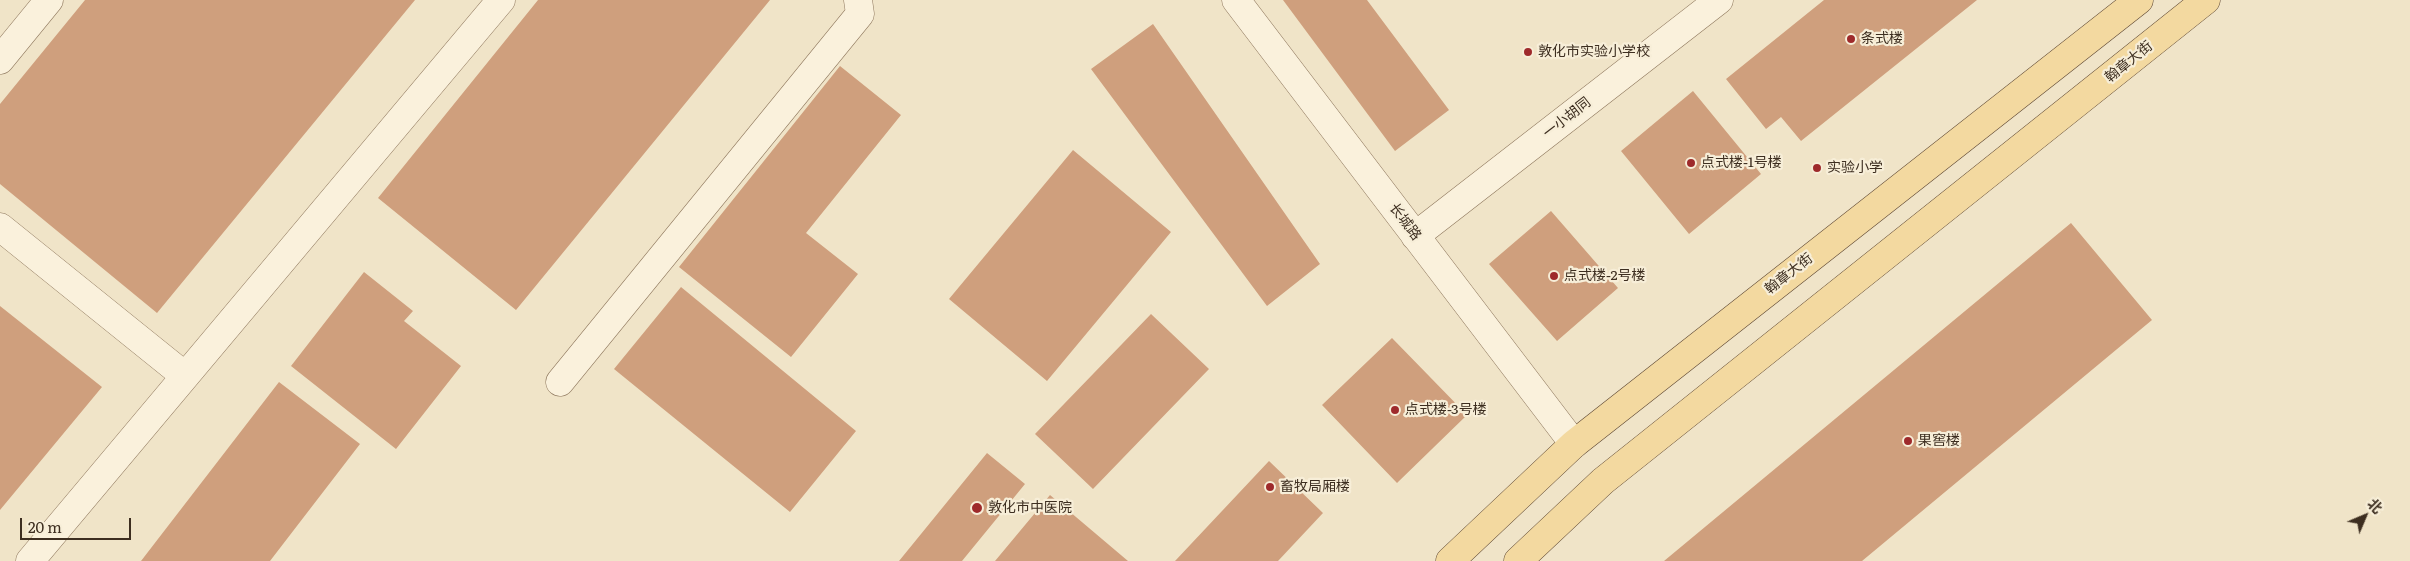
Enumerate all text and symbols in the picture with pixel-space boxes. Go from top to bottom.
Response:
place label: 条式楼 [1861,31,1903,47]
marker: 条式楼 [1845,33,1857,45]
street label: 翰章大街 [2102,38,2156,86]
place label: 敦化市实验小学校 [1538,44,1650,60]
marker: 敦化市实验小学校 [1522,46,1534,58]
street label: 一小胡同 [1540,94,1594,142]
place label: 点式楼-1号楼 [1701,155,1782,171]
marker: 点式楼-1号楼 [1685,157,1697,169]
place label: 实验小学 [1827,160,1883,176]
marker: 实验小学 [1811,162,1823,174]
street label: 长城路 [1386,200,1424,244]
street label: 翰章大街 [1762,250,1816,298]
place label: 点式楼-2号楼 [1564,268,1645,284]
marker: 点式楼-2号楼 [1548,270,1560,282]
place label: 点式楼-3号楼 [1405,402,1487,418]
marker: 点式楼-3号楼 [1389,404,1401,416]
place label: 果窖楼 [1918,433,1960,449]
marker: 果窖楼 [1902,435,1914,447]
place label: 畜牧局厢楼 [1280,479,1350,495]
marker: 畜牧局厢楼 [1264,481,1276,493]
north arrow [2340,491,2390,541]
text: 北 [2364,493,2388,517]
place label: 敦化市中医院 [988,500,1072,516]
marker: 敦化市中医院 [970,501,984,515]
scale bar [22,508,134,540]
text: 20 m [28,515,62,538]

